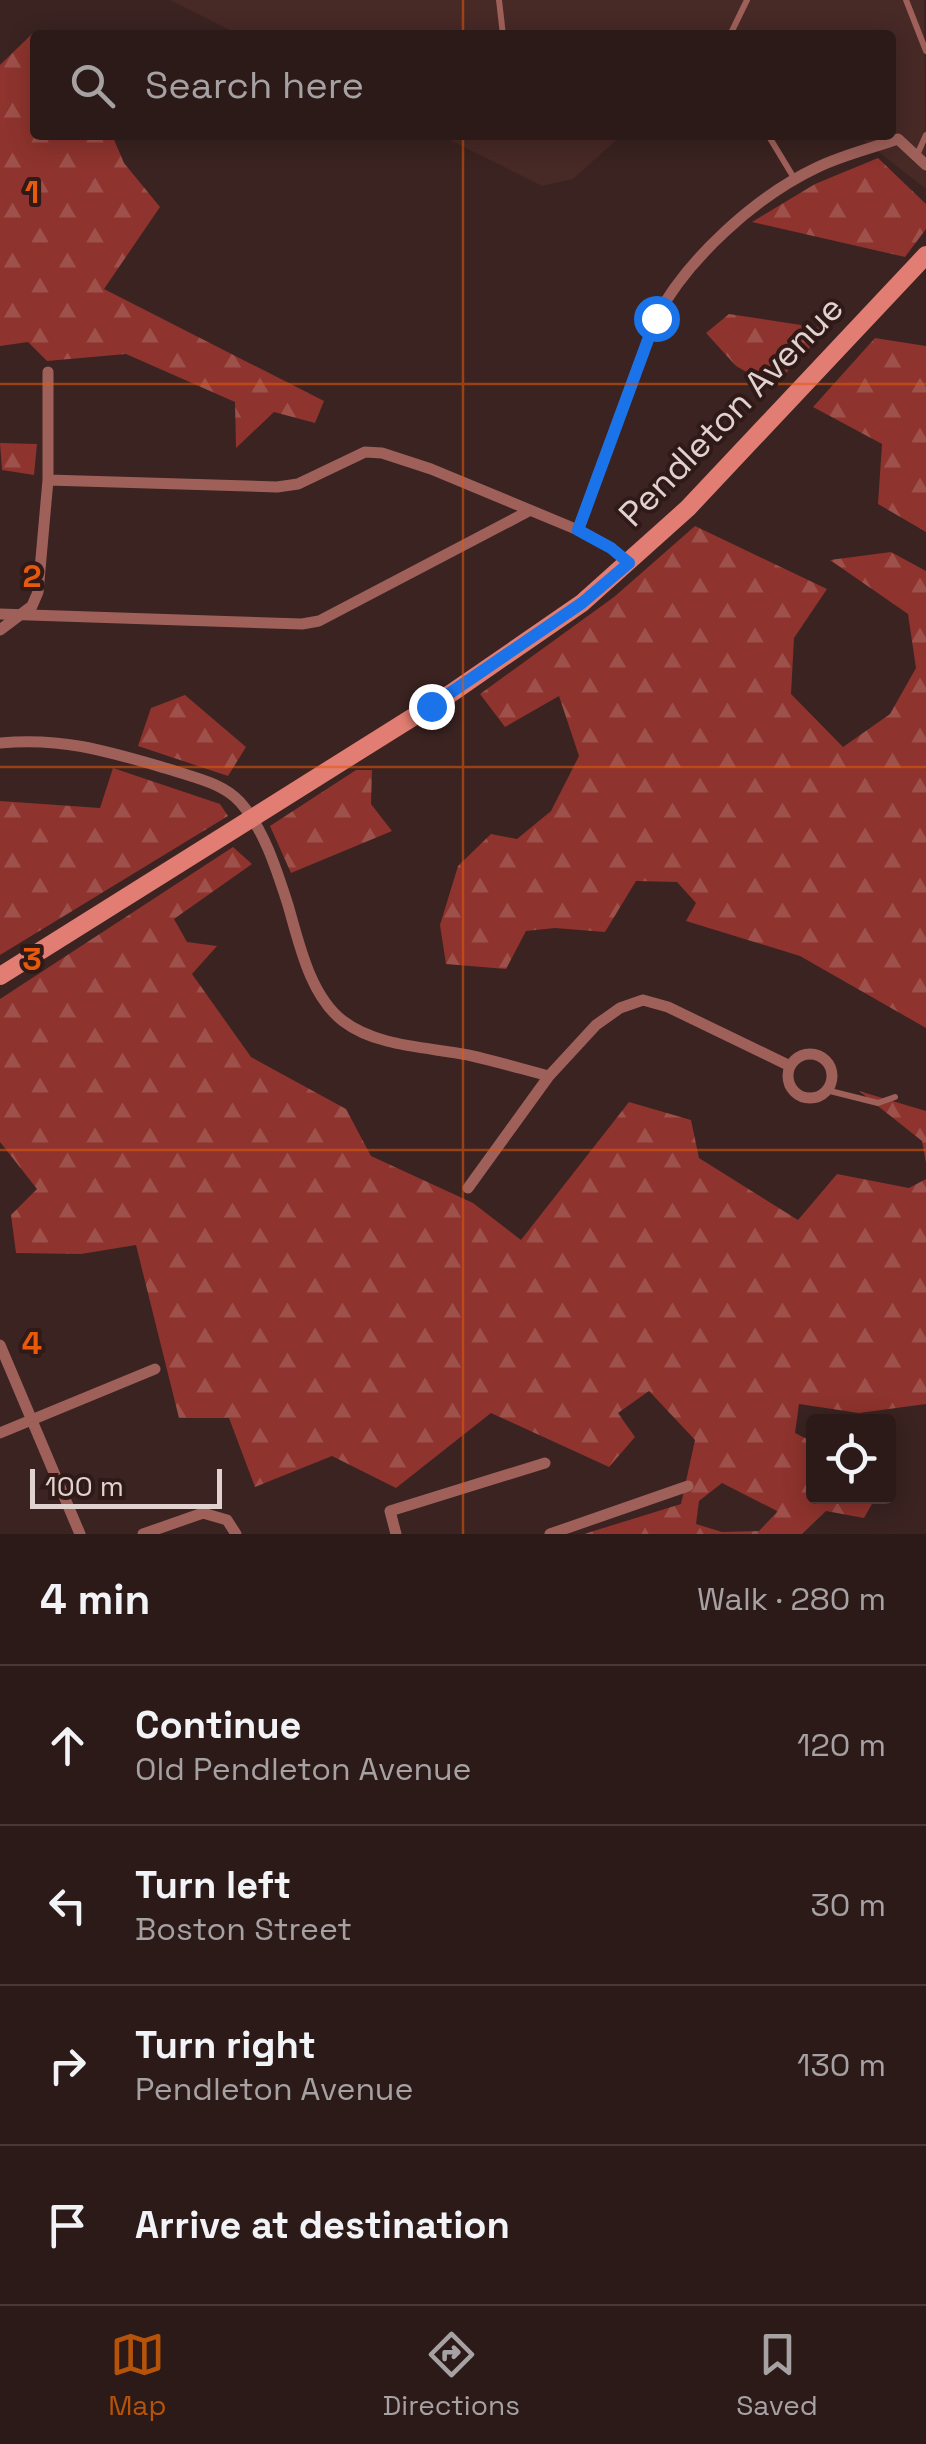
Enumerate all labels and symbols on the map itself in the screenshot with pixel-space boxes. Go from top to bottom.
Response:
text: 1 [25,172,39,212]
street label: Pendleton Avenue [609,286,853,536]
route start [634,296,680,342]
text: 2 [22,556,42,596]
route end [409,684,455,730]
text: 3 [22,939,42,979]
text: 4 [22,1323,42,1363]
scale bar [30,1464,222,1508]

